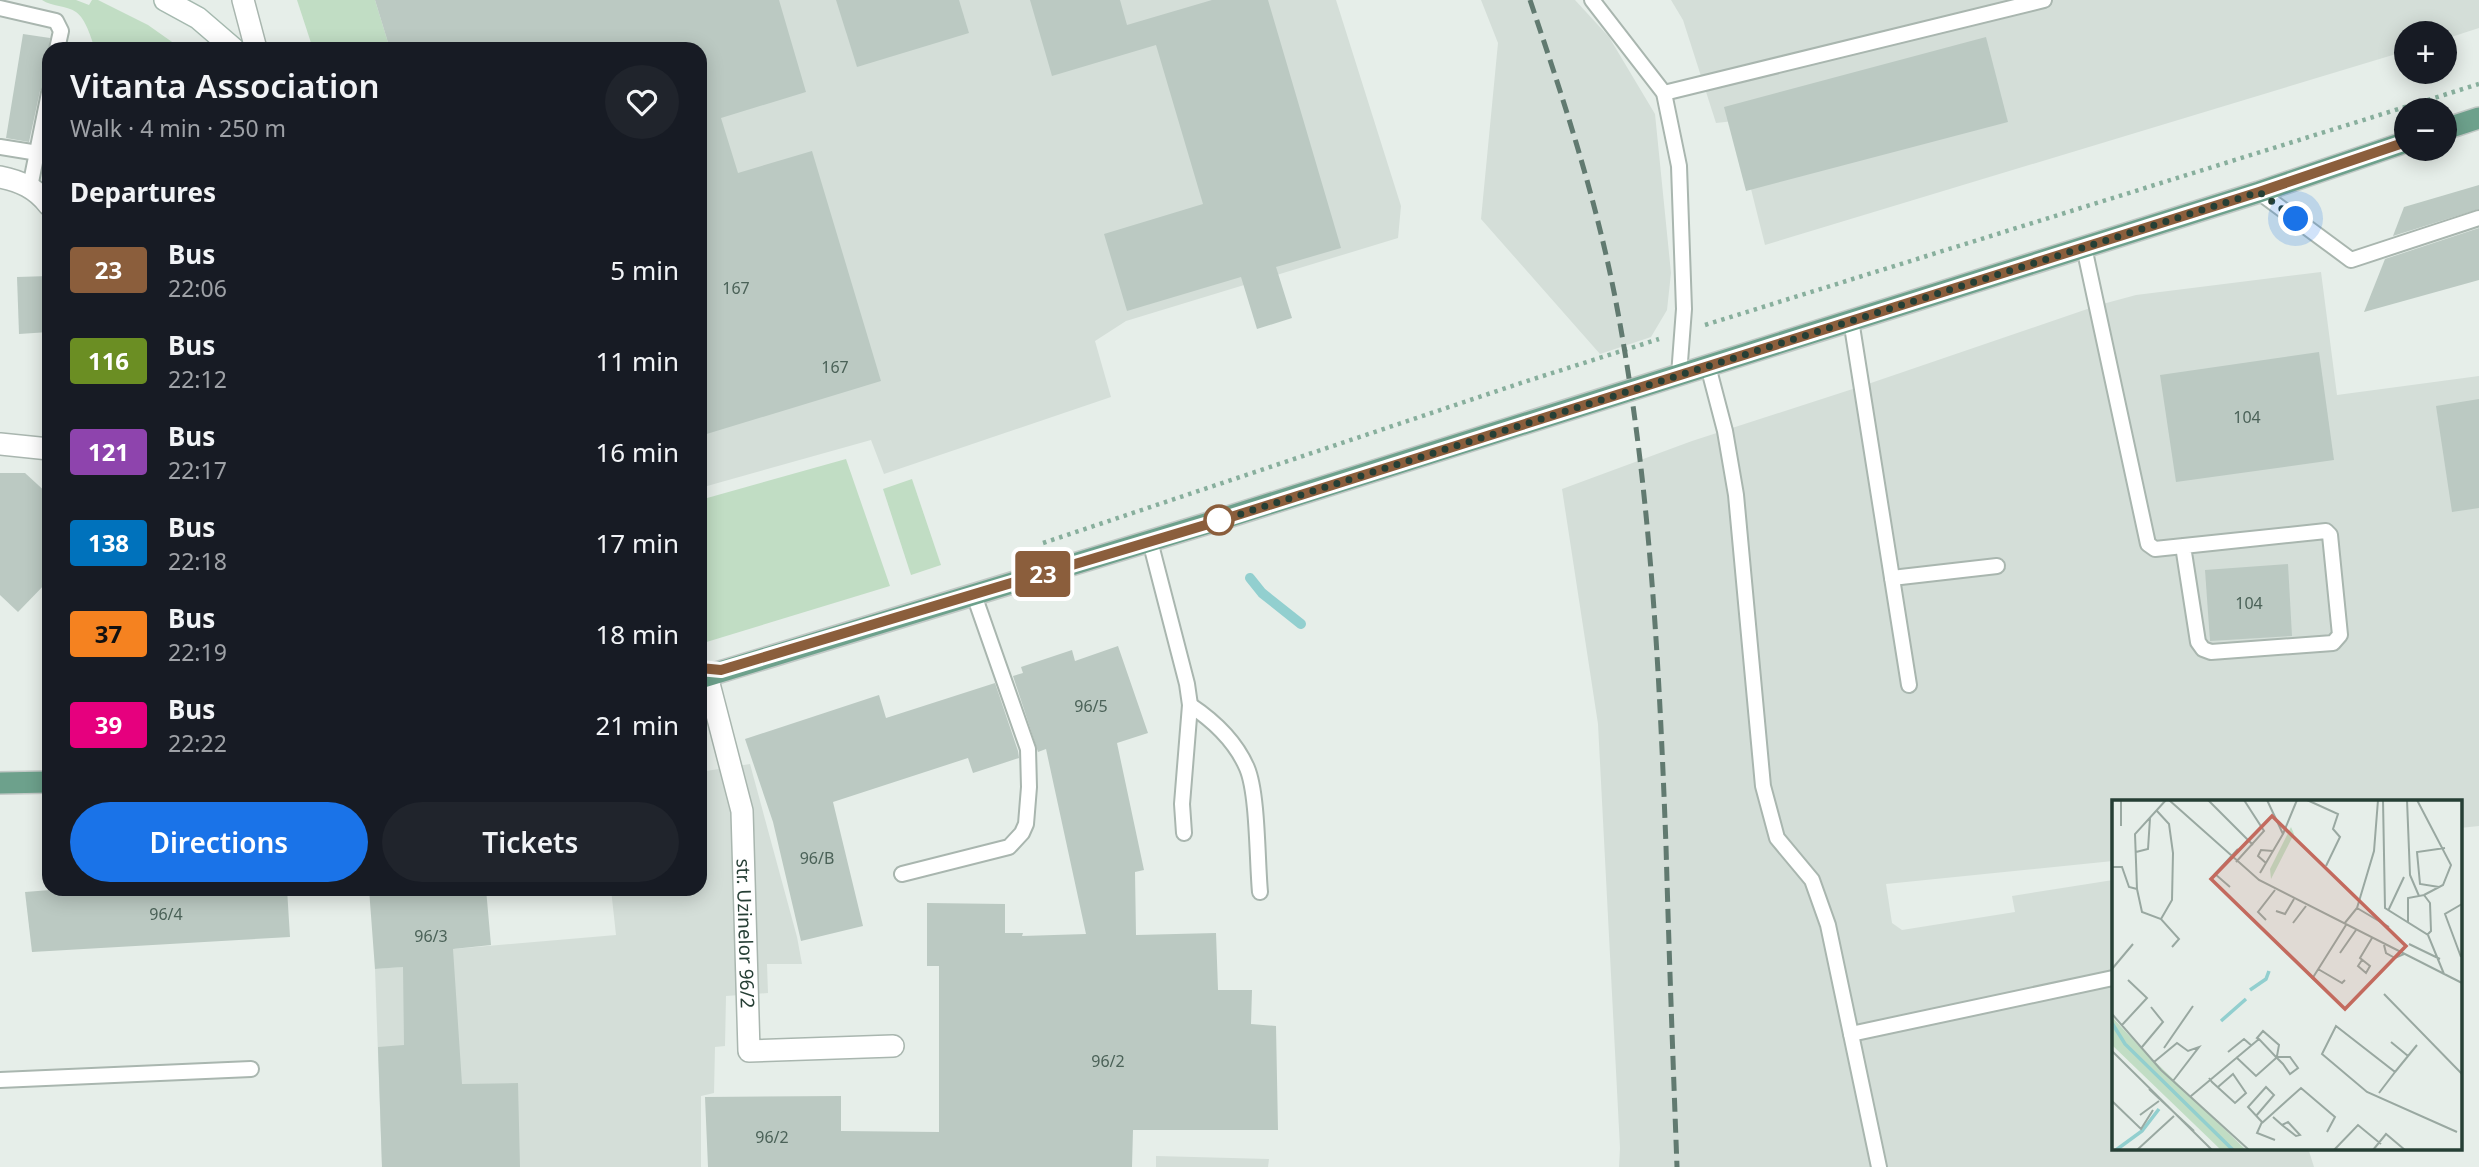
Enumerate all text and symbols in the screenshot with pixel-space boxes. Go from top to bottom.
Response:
map controls [2394,21,2457,161]
button: + [2394,21,2457,84]
text: Vitanta Association [70,63,380,108]
button: heart [605,65,679,139]
button: − [2394,98,2457,161]
text: Walk · 4 min · 250 m [70,112,286,144]
text: Departures [70,174,216,210]
your location [2278,201,2313,236]
text: Bus [168,236,215,272]
text: 5 min [610,252,679,288]
text: 23 [95,253,122,286]
text: 22:06 [168,272,227,304]
house number: 167 [722,277,750,299]
text: Bus [168,327,215,363]
text: 11 min [595,343,679,379]
text: 116 [88,344,129,377]
house number: 167 [821,356,849,378]
text: 22:12 [168,363,227,395]
house number: 104 [2233,406,2261,428]
text: Bus [168,418,215,454]
text: 16 min [595,434,679,470]
text: 121 [88,435,129,468]
text: 22:17 [168,454,227,486]
unlabelled marker [1204,505,1234,535]
text: Bus [168,509,215,545]
text: 17 min [595,525,679,561]
text: 138 [88,526,129,559]
text: 22:18 [168,545,227,577]
line badge: 23 [1012,551,1074,597]
text: 23 [1029,557,1057,590]
house number: 104 [2235,592,2263,614]
text: Bus [168,600,215,636]
text: 18 min [595,616,679,652]
text: 37 [95,617,122,650]
text: 22:19 [168,636,227,668]
text: Bus [168,691,215,727]
house number: 96/5 [1074,695,1108,717]
text: 21 min [595,707,679,743]
text: 39 [95,708,122,741]
text: 22:22 [168,727,227,759]
inset map [2112,800,2462,1150]
button: Directions [70,802,368,882]
button: Tickets [382,802,679,882]
house number: 96/B [800,847,834,869]
street label: str. Uzinelor 96/2 [730,858,761,1009]
house number: 96/4 [149,903,183,925]
house number: 96/3 [414,925,448,947]
house number: 96/2 [1091,1050,1125,1072]
house number: 96/2 [755,1126,789,1148]

